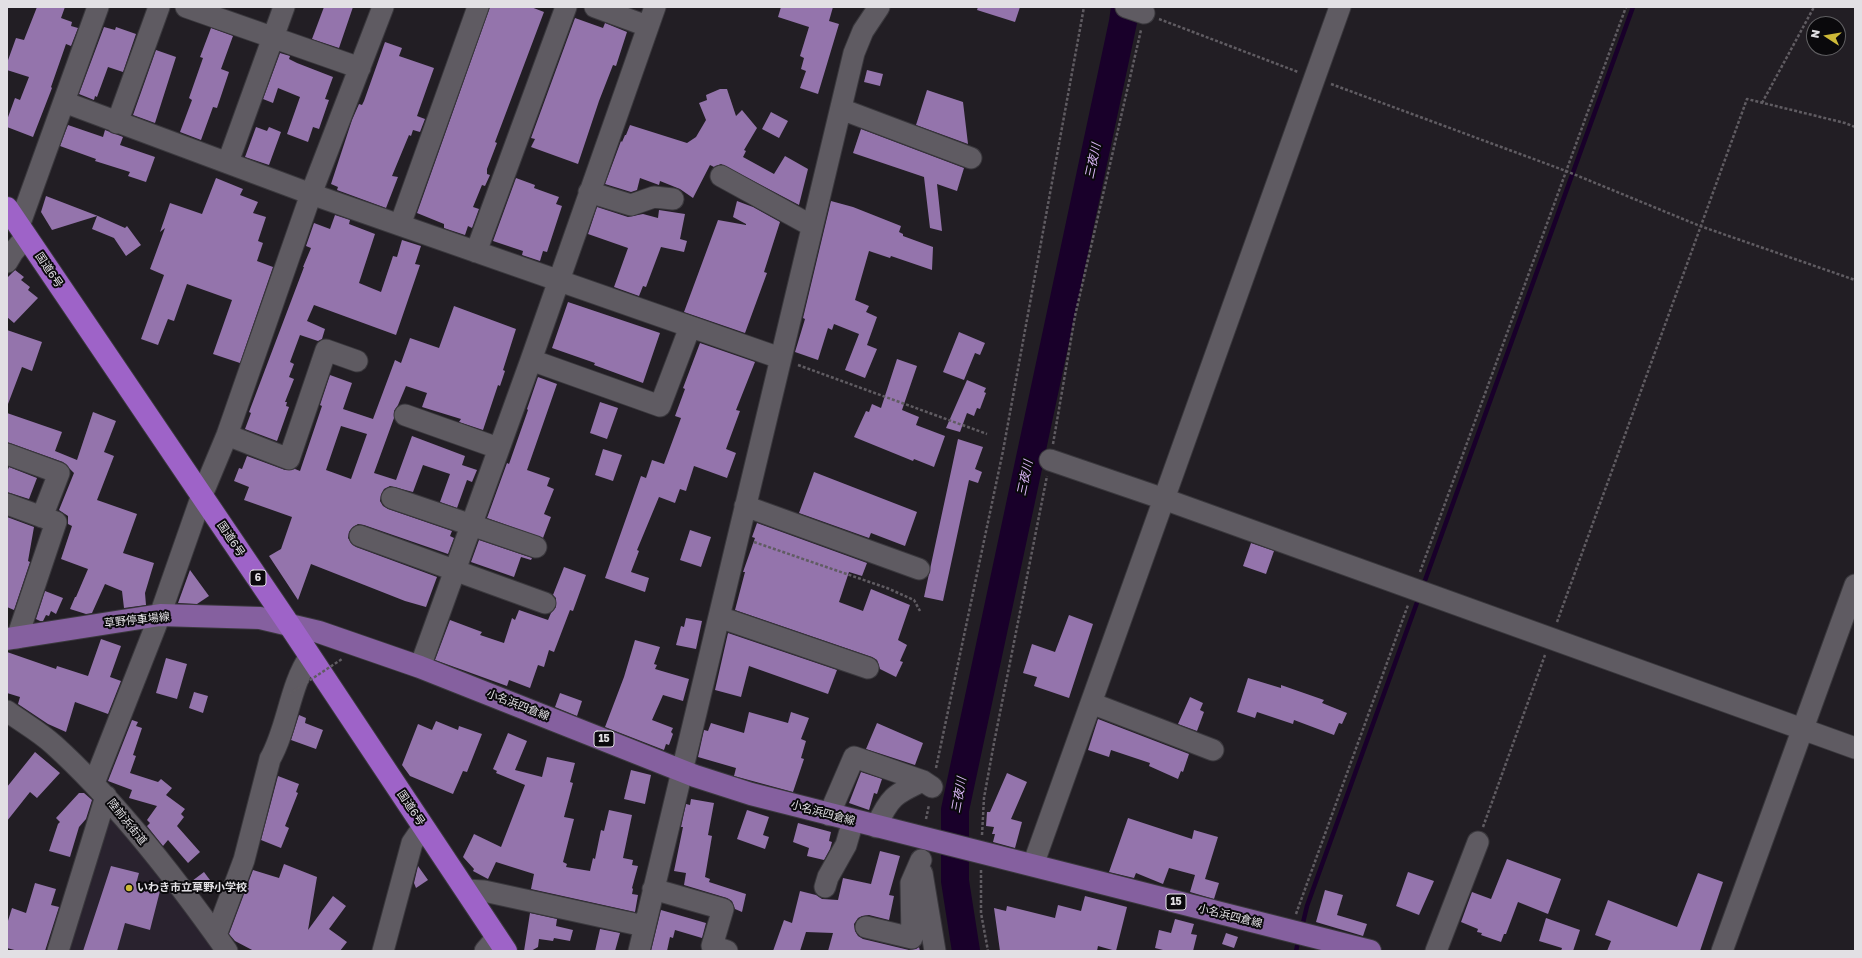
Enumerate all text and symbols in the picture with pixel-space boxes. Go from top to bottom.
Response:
north arrow [1806,16,1846,56]
text: N [1808,28,1822,39]
water label: 三夜川 [1082,142,1104,180]
street label: 国道6号 [32,250,66,290]
water label: 三夜川 [1014,459,1036,497]
street label: 国道6号 [214,519,248,559]
road number: 6 [250,570,266,586]
street label: 草野停車場線 [103,610,171,630]
street label: 小名浜四倉線 [485,687,551,723]
road number: 15 [594,731,614,747]
water label: 三夜川 [949,776,969,814]
street label: 国道6号 [394,788,428,828]
street label: 陸前浜街道 [105,796,149,848]
street label: 小名浜四倉線 [789,798,857,828]
place label: いわき市立草野小学校 [137,881,247,895]
marker: いわき市立草野小学校 [124,883,134,893]
road number: 15 [1166,894,1186,910]
street label: 小名浜四倉線 [1196,902,1264,930]

